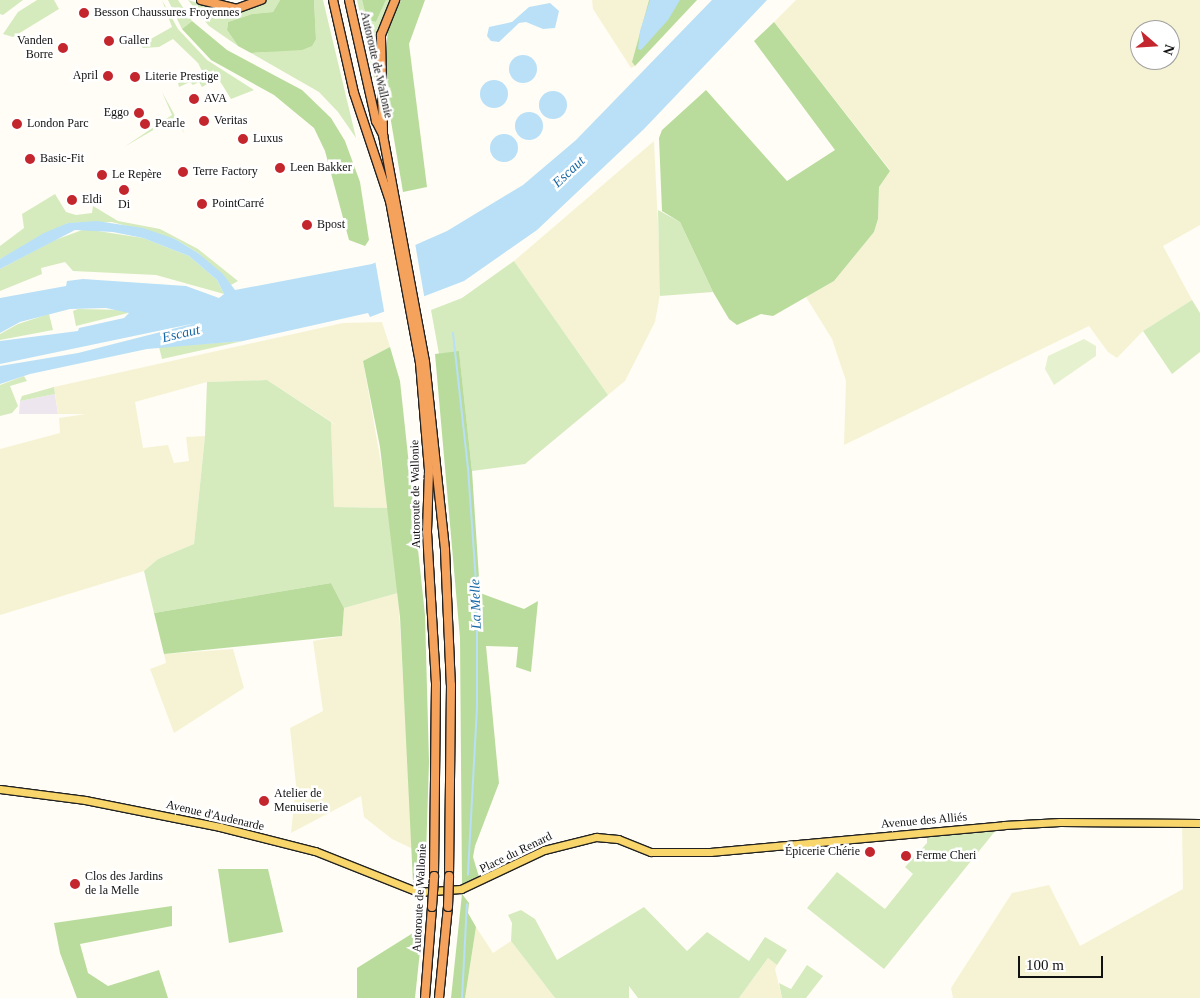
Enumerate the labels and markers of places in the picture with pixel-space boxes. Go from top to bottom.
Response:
place label: Besson Chaussures Froyennes [94,6,239,20]
marker: Besson Chaussures Froyennes [78,7,90,19]
place label: Vanden Borre [17,34,53,62]
place label: Galler [119,34,149,48]
marker: Galler [103,35,115,47]
marker: Vanden Borre [57,42,69,54]
place label: April [73,69,98,83]
marker: April [102,70,114,82]
place label: Literie Prestige [145,70,219,84]
marker: Literie Prestige [129,71,141,83]
place label: AVA [204,92,227,106]
marker: AVA [188,93,200,105]
place label: Eggo [104,106,129,120]
marker: Eggo [133,107,145,119]
place label: Veritas [214,114,247,128]
marker: Veritas [198,115,210,127]
place label: London Parc [27,117,89,131]
place label: Pearle [155,117,185,131]
marker: London Parc [11,118,23,130]
marker: Pearle [139,118,151,130]
place label: Luxus [253,132,283,146]
marker: Luxus [237,133,249,145]
place label: Basic-Fit [40,152,84,166]
marker: Basic-Fit [24,153,36,165]
place label: Leen Bakker [290,161,352,175]
marker: Leen Bakker [274,162,286,174]
place label: Terre Factory [193,165,258,179]
marker: Terre Factory [177,166,189,178]
place label: Le Repère [112,168,162,182]
marker: Le Repère [96,169,108,181]
marker: Di [118,184,130,196]
place label: Eldi [82,193,102,207]
marker: Eldi [66,194,78,206]
place label: PointCarré [212,197,264,211]
place label: Di [118,198,130,212]
marker: PointCarré [196,198,208,210]
place label: Bpost [317,218,345,232]
marker: Bpost [301,219,313,231]
place label: Atelier de Menuiserie [274,787,328,815]
marker: Atelier de Menuiserie [258,795,270,807]
place label: Épicerie Chérie [785,845,860,859]
marker: Épicerie Chérie [864,846,876,858]
place label: Ferme Cheri [916,849,976,863]
marker: Ferme Cheri [900,850,912,862]
place label: Clos des Jardins de la Melle [85,870,163,898]
marker: Clos des Jardins de la Melle [69,878,81,890]

